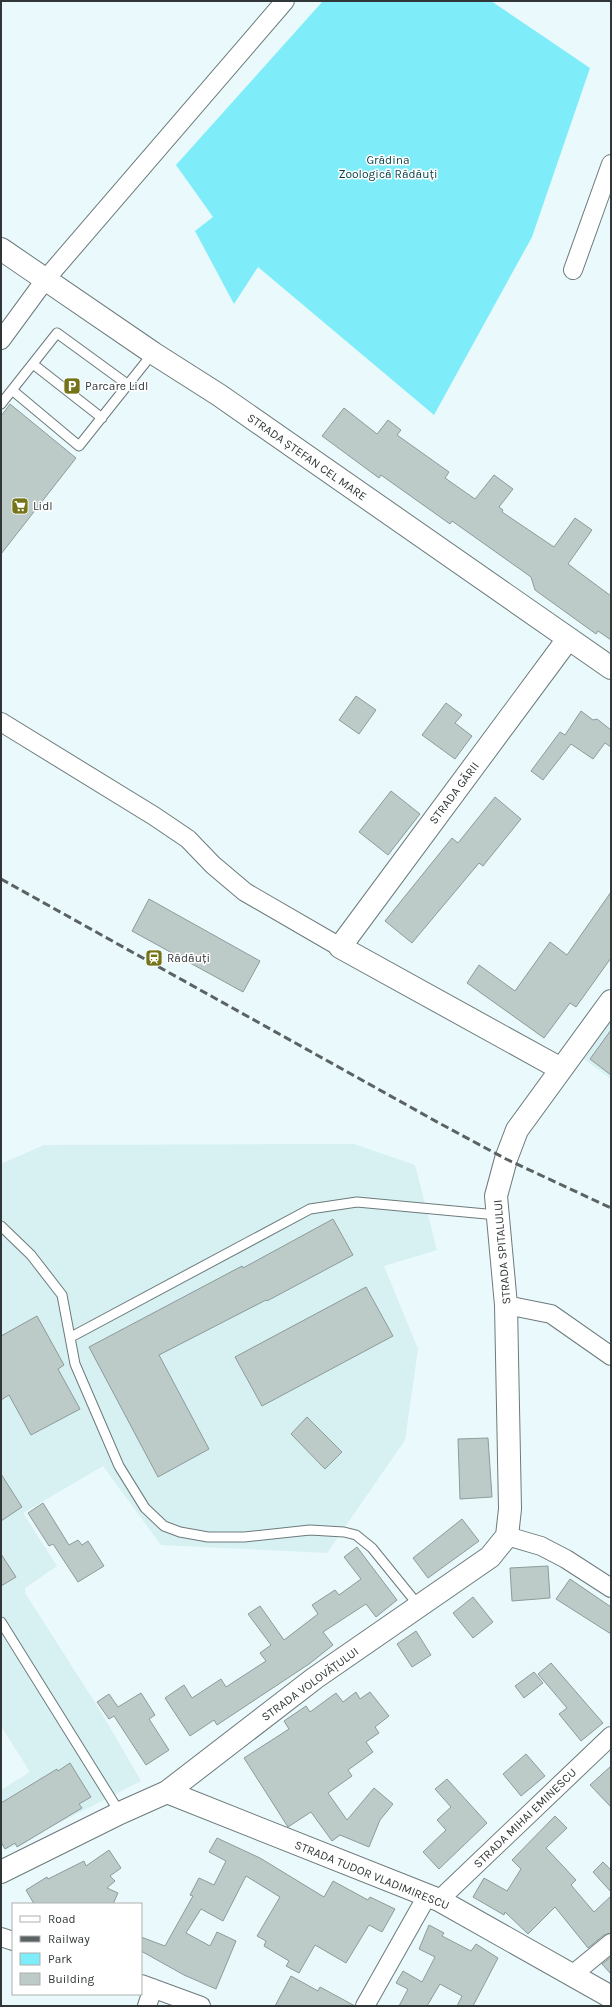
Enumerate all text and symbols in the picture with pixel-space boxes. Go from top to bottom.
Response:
park label: Grădina Zoologică Rădăuți [338,153,438,181]
parking icon: Parcare Lidl [62,376,82,396]
place label: Parcare Lidl [85,379,148,393]
street label: STRADA ȘTEFAN CEL MARE [245,410,369,504]
supermarket icon: Lidl [10,496,30,516]
place label: Lidl [33,499,53,513]
street label: STRADA GĂRII [426,759,482,827]
station icon: Rădăuți [144,948,164,968]
place label: Rădăuți [167,951,210,965]
street label: STRADA SPITALULUI [490,1199,514,1305]
street label: STRADA VOLOVĂȚULUI [259,1644,362,1725]
street label: STRADA MIHAI EMINESCU [471,1765,579,1871]
street label: STRADA TUDOR VLADIMIRESCU [293,1838,451,1912]
legend [12,1903,142,1995]
text: Road [48,1912,76,1926]
text: Railway [48,1932,90,1946]
text: Park [48,1952,73,1966]
text: Building [48,1972,95,1986]

